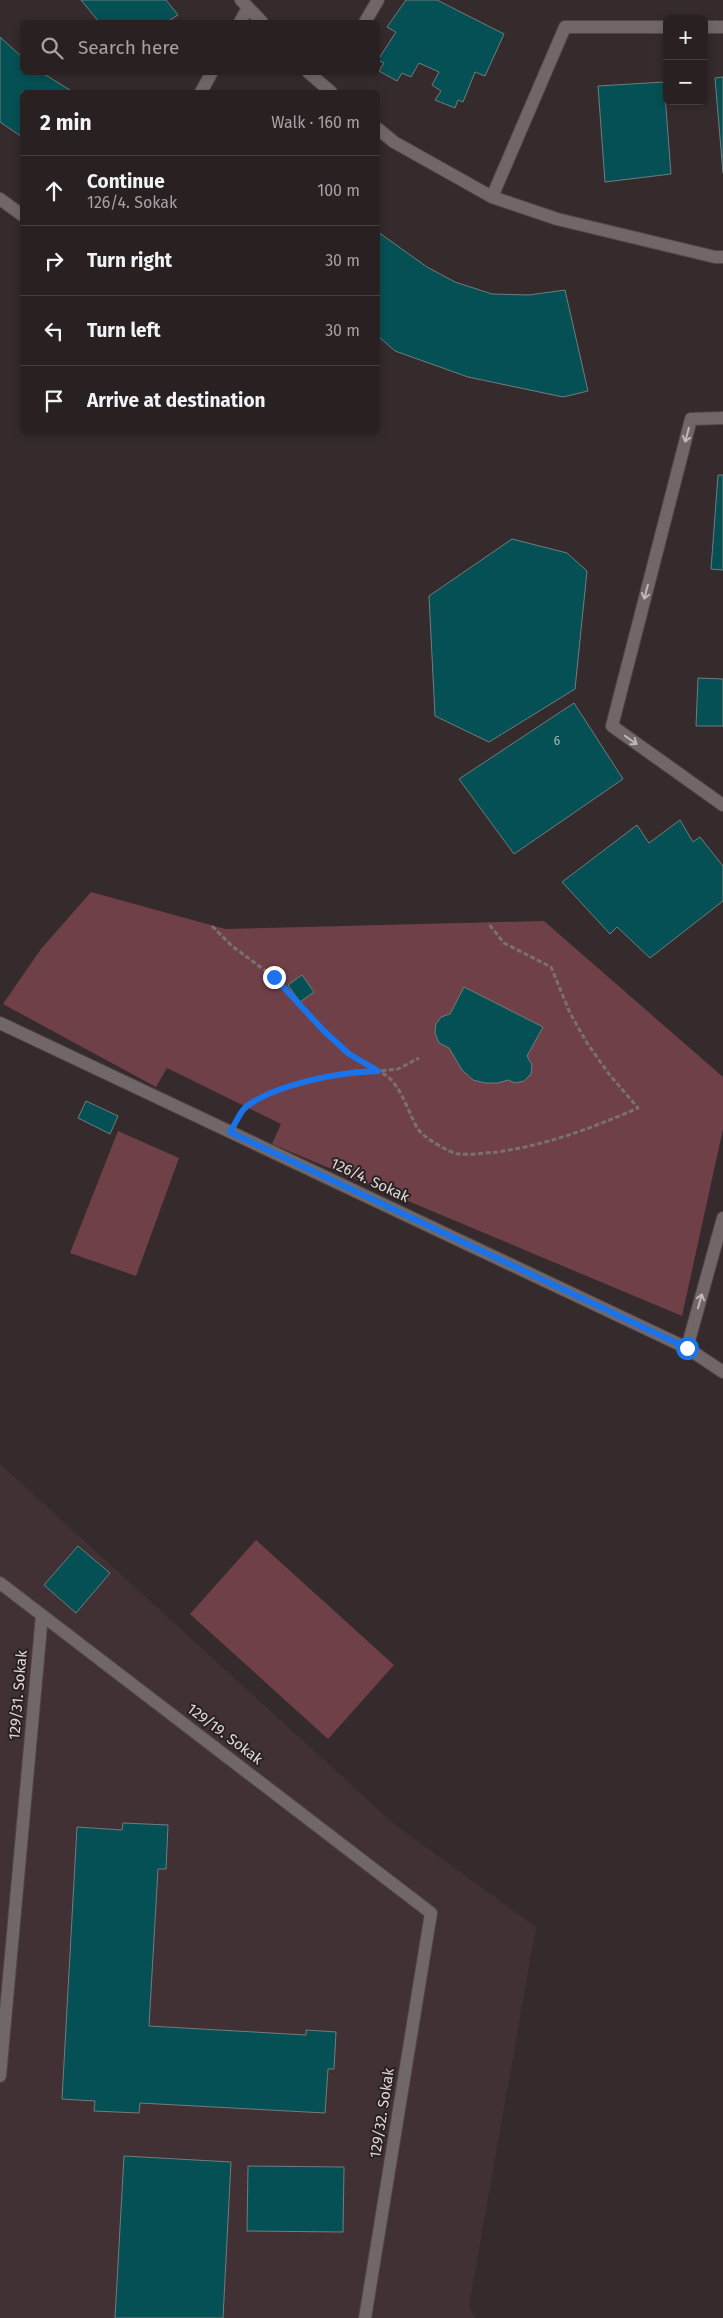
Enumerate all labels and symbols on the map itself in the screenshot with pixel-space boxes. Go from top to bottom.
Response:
one-way arrow [682,426,691,442]
one-way arrow [641,584,650,600]
house number: 6 [554,734,560,748]
one-way arrow [624,735,638,745]
route end [263,966,286,989]
street label: 126/4. Sokak [328,1154,412,1206]
one-way arrow [695,1293,705,1309]
route start [676,1337,699,1360]
street label: 129/31. Sokak [5,1649,31,1741]
street label: 129/19. Sokak [184,1700,267,1768]
street label: 129/32. Sokak [366,2066,398,2159]

